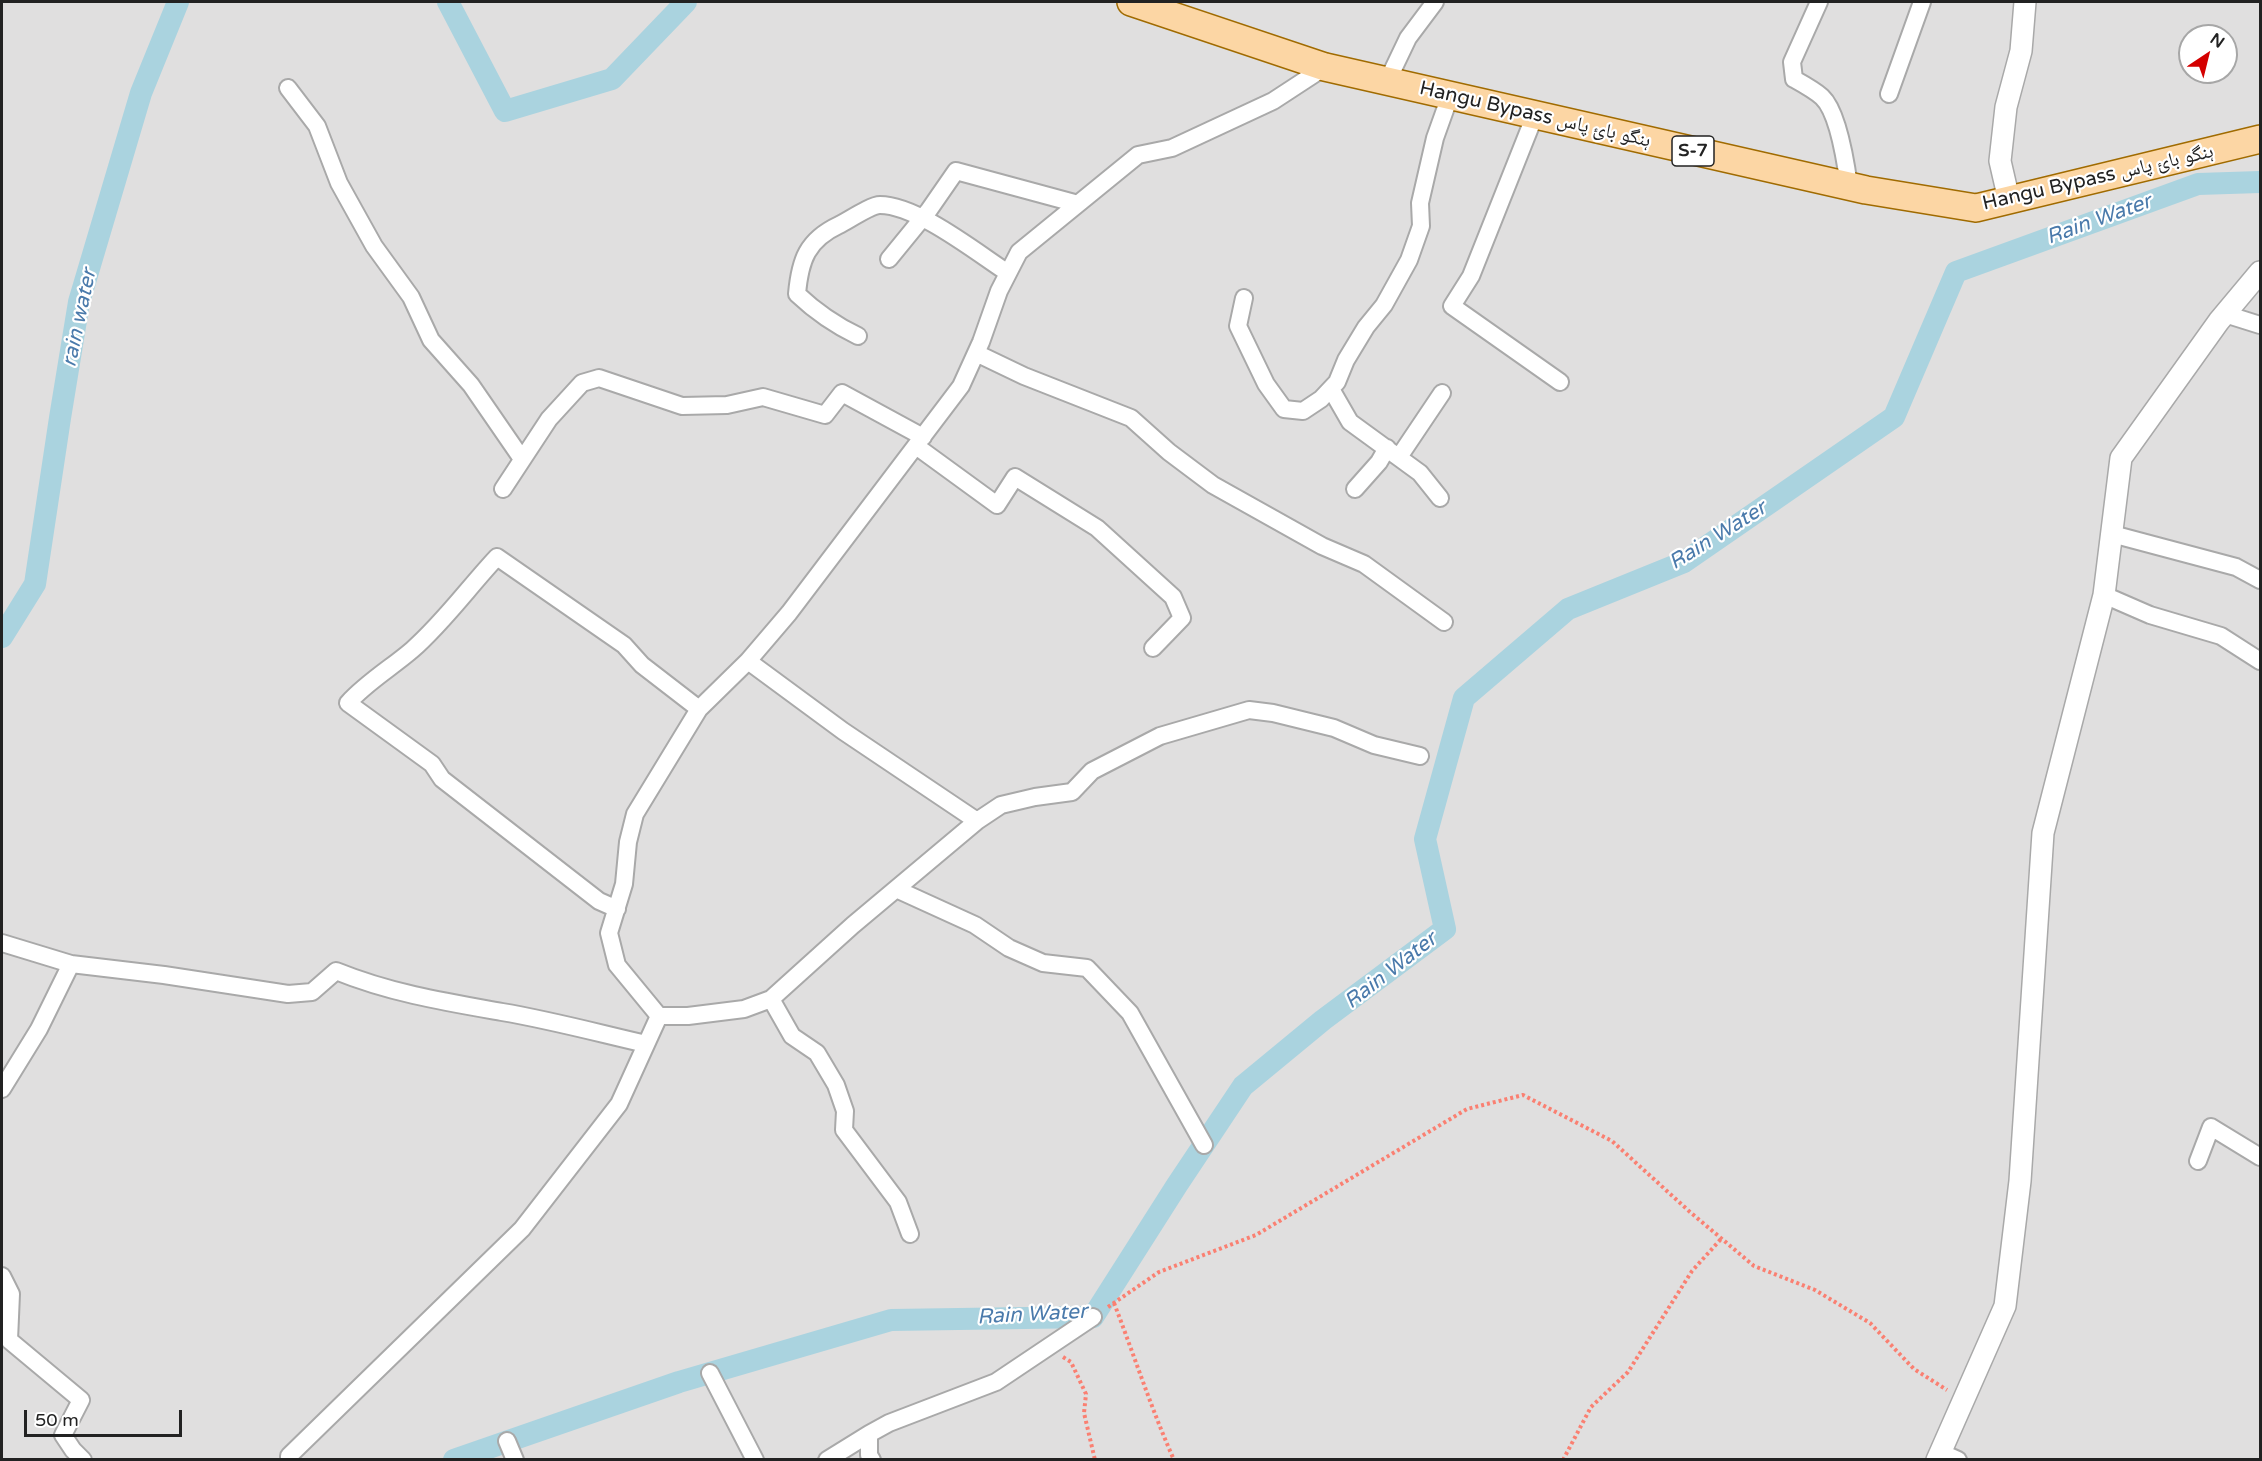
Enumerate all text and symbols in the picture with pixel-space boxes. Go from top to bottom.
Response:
north arrow [2178,24,2238,84]
text: N [2206,29,2228,53]
street label: Hangu Bypass ہنگو بائ پاس [1417,77,1653,153]
road number: S-7 [1672,136,1714,166]
street label: Hangu Bypass ہنگو بائ پاس [1980,140,2216,216]
water label: Rain Water [2043,189,2155,251]
water label: rain water [57,267,103,369]
water label: Rain Water [1665,496,1771,576]
water label: Rain Water [1340,927,1442,1015]
water label: Rain Water [976,1300,1088,1330]
scale bar [27,1398,184,1436]
text: 50 m [35,1409,79,1431]

